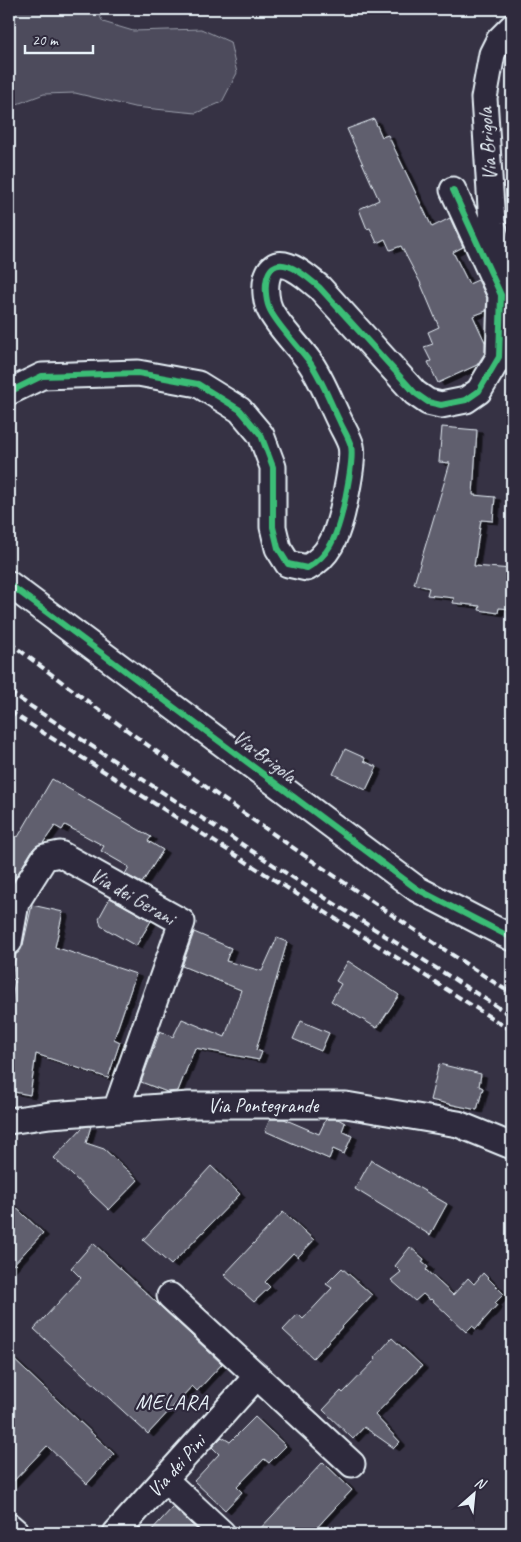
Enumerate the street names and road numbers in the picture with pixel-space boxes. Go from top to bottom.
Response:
street label: Via Brigola [472,105,503,181]
street label: Via Brigola [228,724,303,790]
street label: Via dei Gerani [86,862,182,932]
street label: Via Pontegrande [208,1093,320,1118]
street label: Via dei Pini [142,1428,212,1503]

